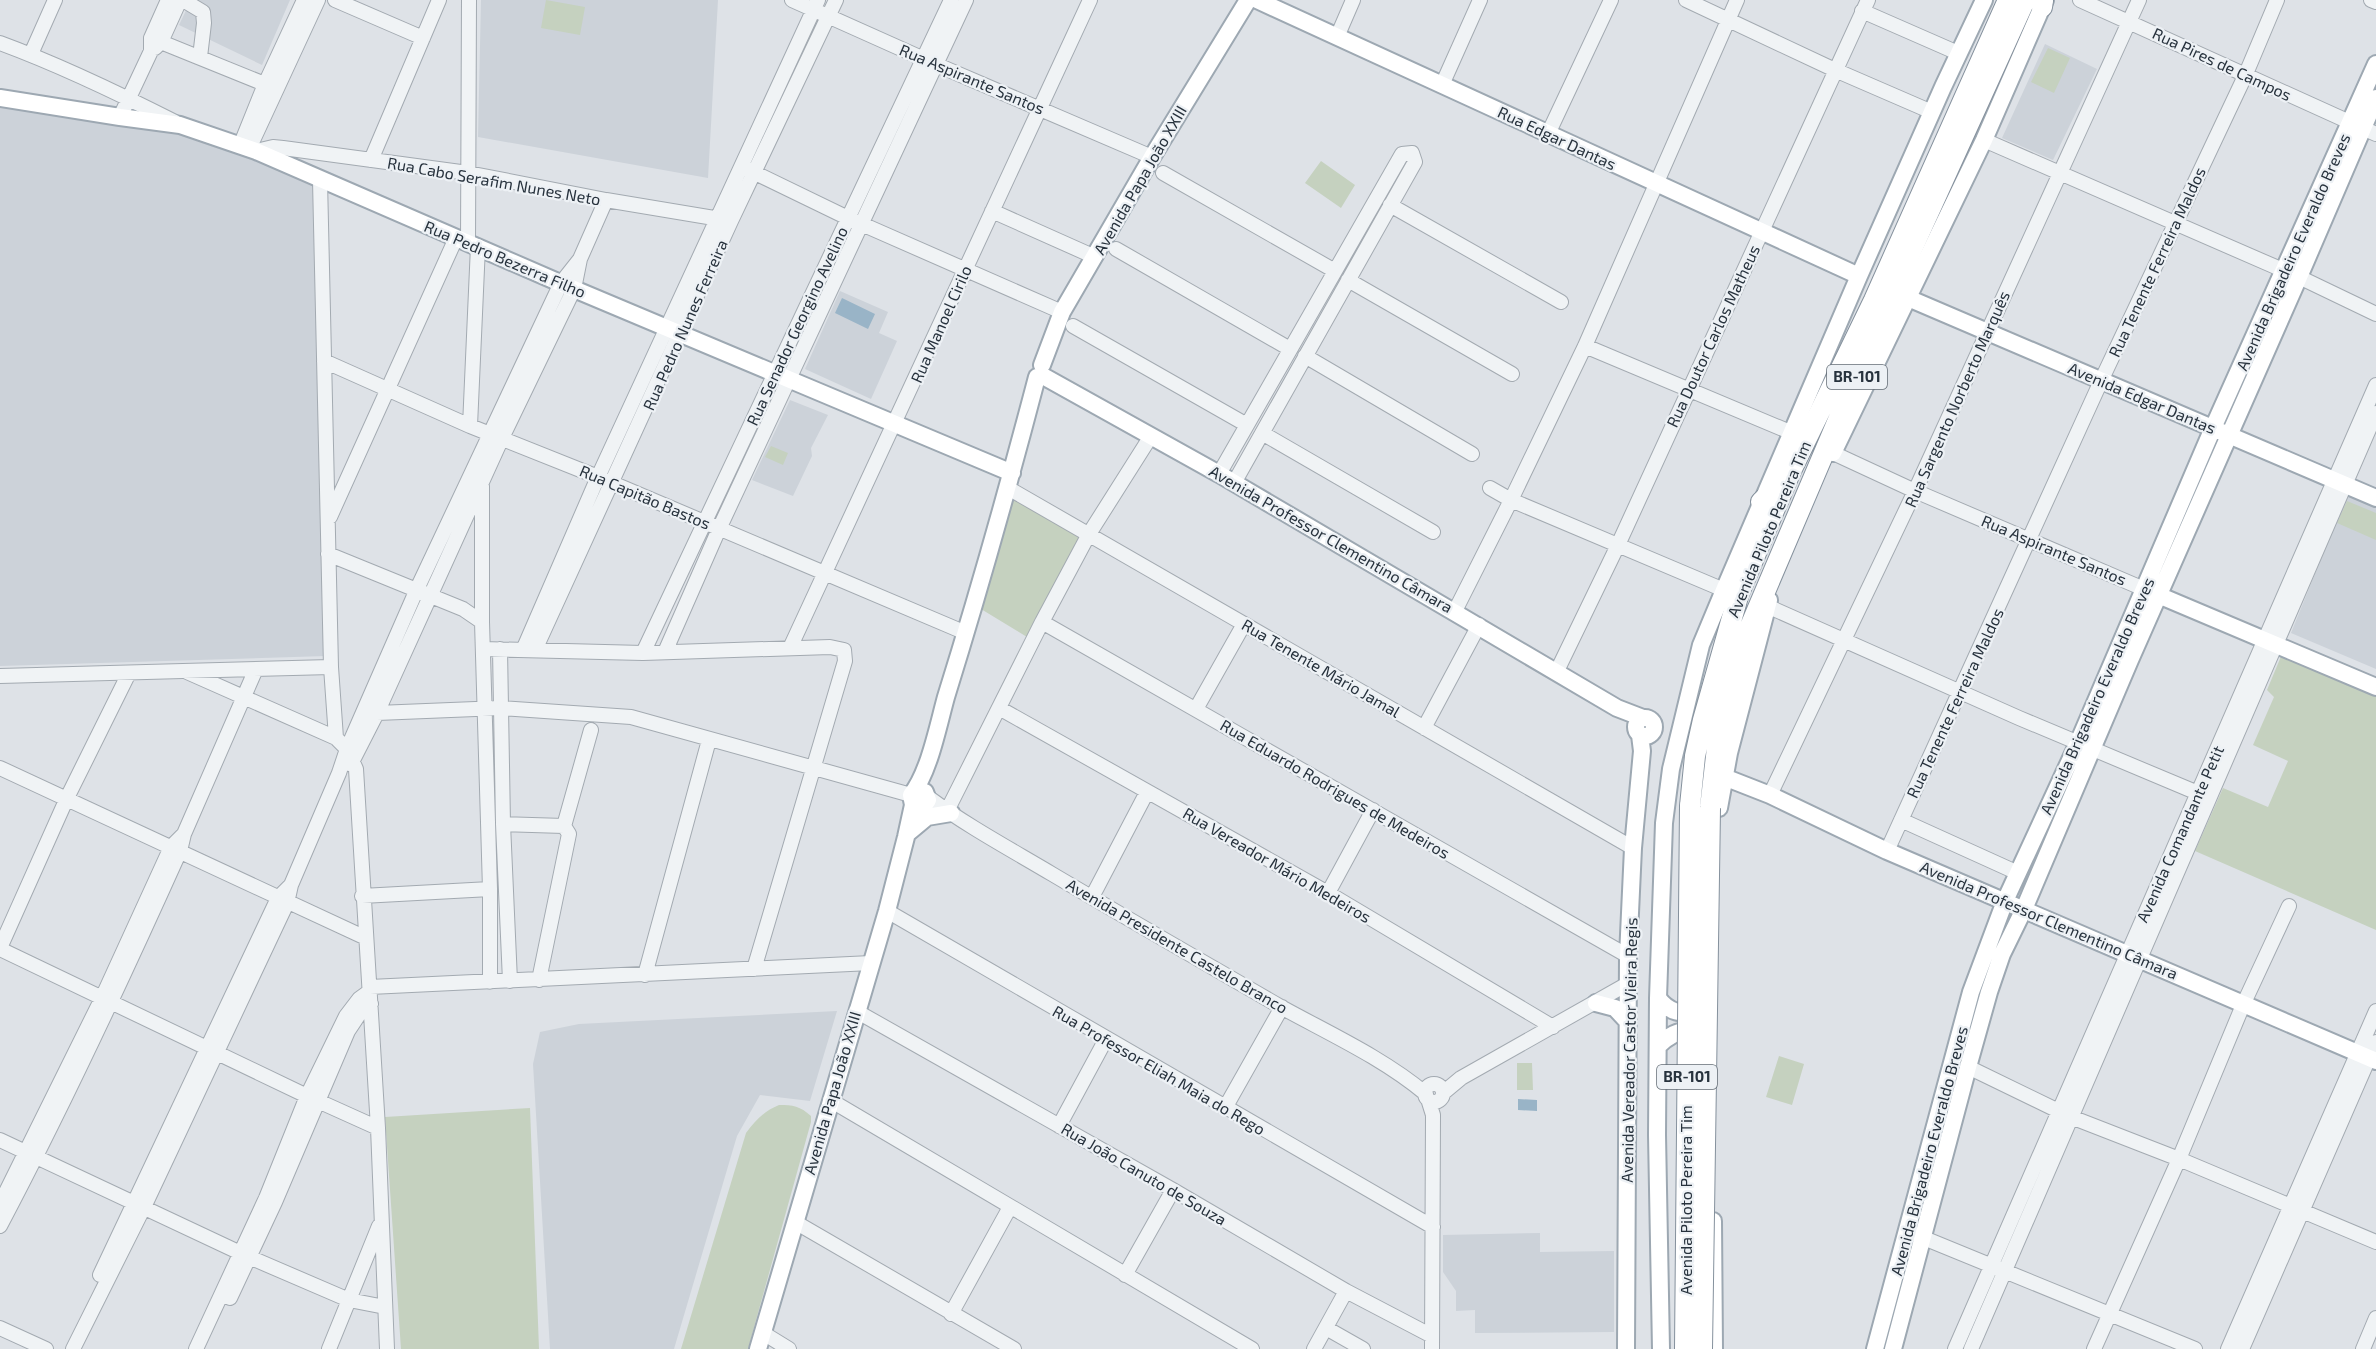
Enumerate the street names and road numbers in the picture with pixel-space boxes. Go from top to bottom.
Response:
street label: Rua Pires de Campos [2150,23,2295,104]
street label: Rua Aspirante Santos [897,39,1047,118]
street label: Avenida Papa João XXIII [1089,102,1190,258]
street label: Rua Edgar Dantas [1495,102,1619,173]
street label: Avenida Brigadeiro Everaldo Breves [2232,130,2354,373]
street label: Rua Cabo Serafim Nunes Neto [386,152,602,209]
street label: Rua Tenente Ferreira Maldos [2104,164,2209,360]
street label: Rua Pedro Bezerra Filho [422,216,589,301]
street label: Rua Senador Georgino Avelino [742,223,851,428]
street label: Rua Pedro Nunes Ferreira [638,237,731,413]
street label: Rua Doutor Carlos Matheus [1662,242,1763,430]
street label: Rua Manoel Cirilo [906,262,975,385]
street label: Rua Sargento Norberto Marquês [1900,288,2013,510]
street label: Avenida Edgar Dantas [2066,358,2219,437]
road number: BR-101 [1827,365,1887,389]
street label: Avenida Piloto Pereira Tim [1723,438,1814,620]
street label: Rua Capitão Bastos [577,460,713,533]
street label: Avenida Professor Clementino Câmara [1206,461,1456,616]
street label: Rua Aspirante Santos [1979,510,2129,589]
street label: Avenida Brigadeiro Everaldo Breves [2036,574,2158,817]
street label: Rua Tenente Ferreira Maldos [1902,605,2007,801]
street label: Rua Tenente Mário Jamal [1239,614,1404,721]
street label: Rua Eduardo Rodrigues de Medeiros [1217,715,1453,862]
street label: Avenida Comandante Petit [2132,743,2227,925]
street label: Rua Vereador Mário Medeiros [1180,803,1375,926]
street label: Avenida Professor Clementino Câmara [1918,856,2181,983]
street label: Avenida Presidente Castelo Branco [1063,874,1291,1017]
street label: Avenida Vereador Castor Vieira Regis [1617,917,1640,1183]
street label: Rua Professor Eliah Maia do Rego [1050,1001,1269,1138]
street label: Avenida Papa João XXIII [799,1009,864,1177]
street label: Avenida Brigadeiro Everaldo Breves [1886,1024,1971,1278]
road number: BR-101 [1657,1065,1717,1089]
street label: Avenida Piloto Pereira Tim [1676,1105,1695,1295]
street label: Rua João Canuto de Souza [1058,1118,1230,1229]

